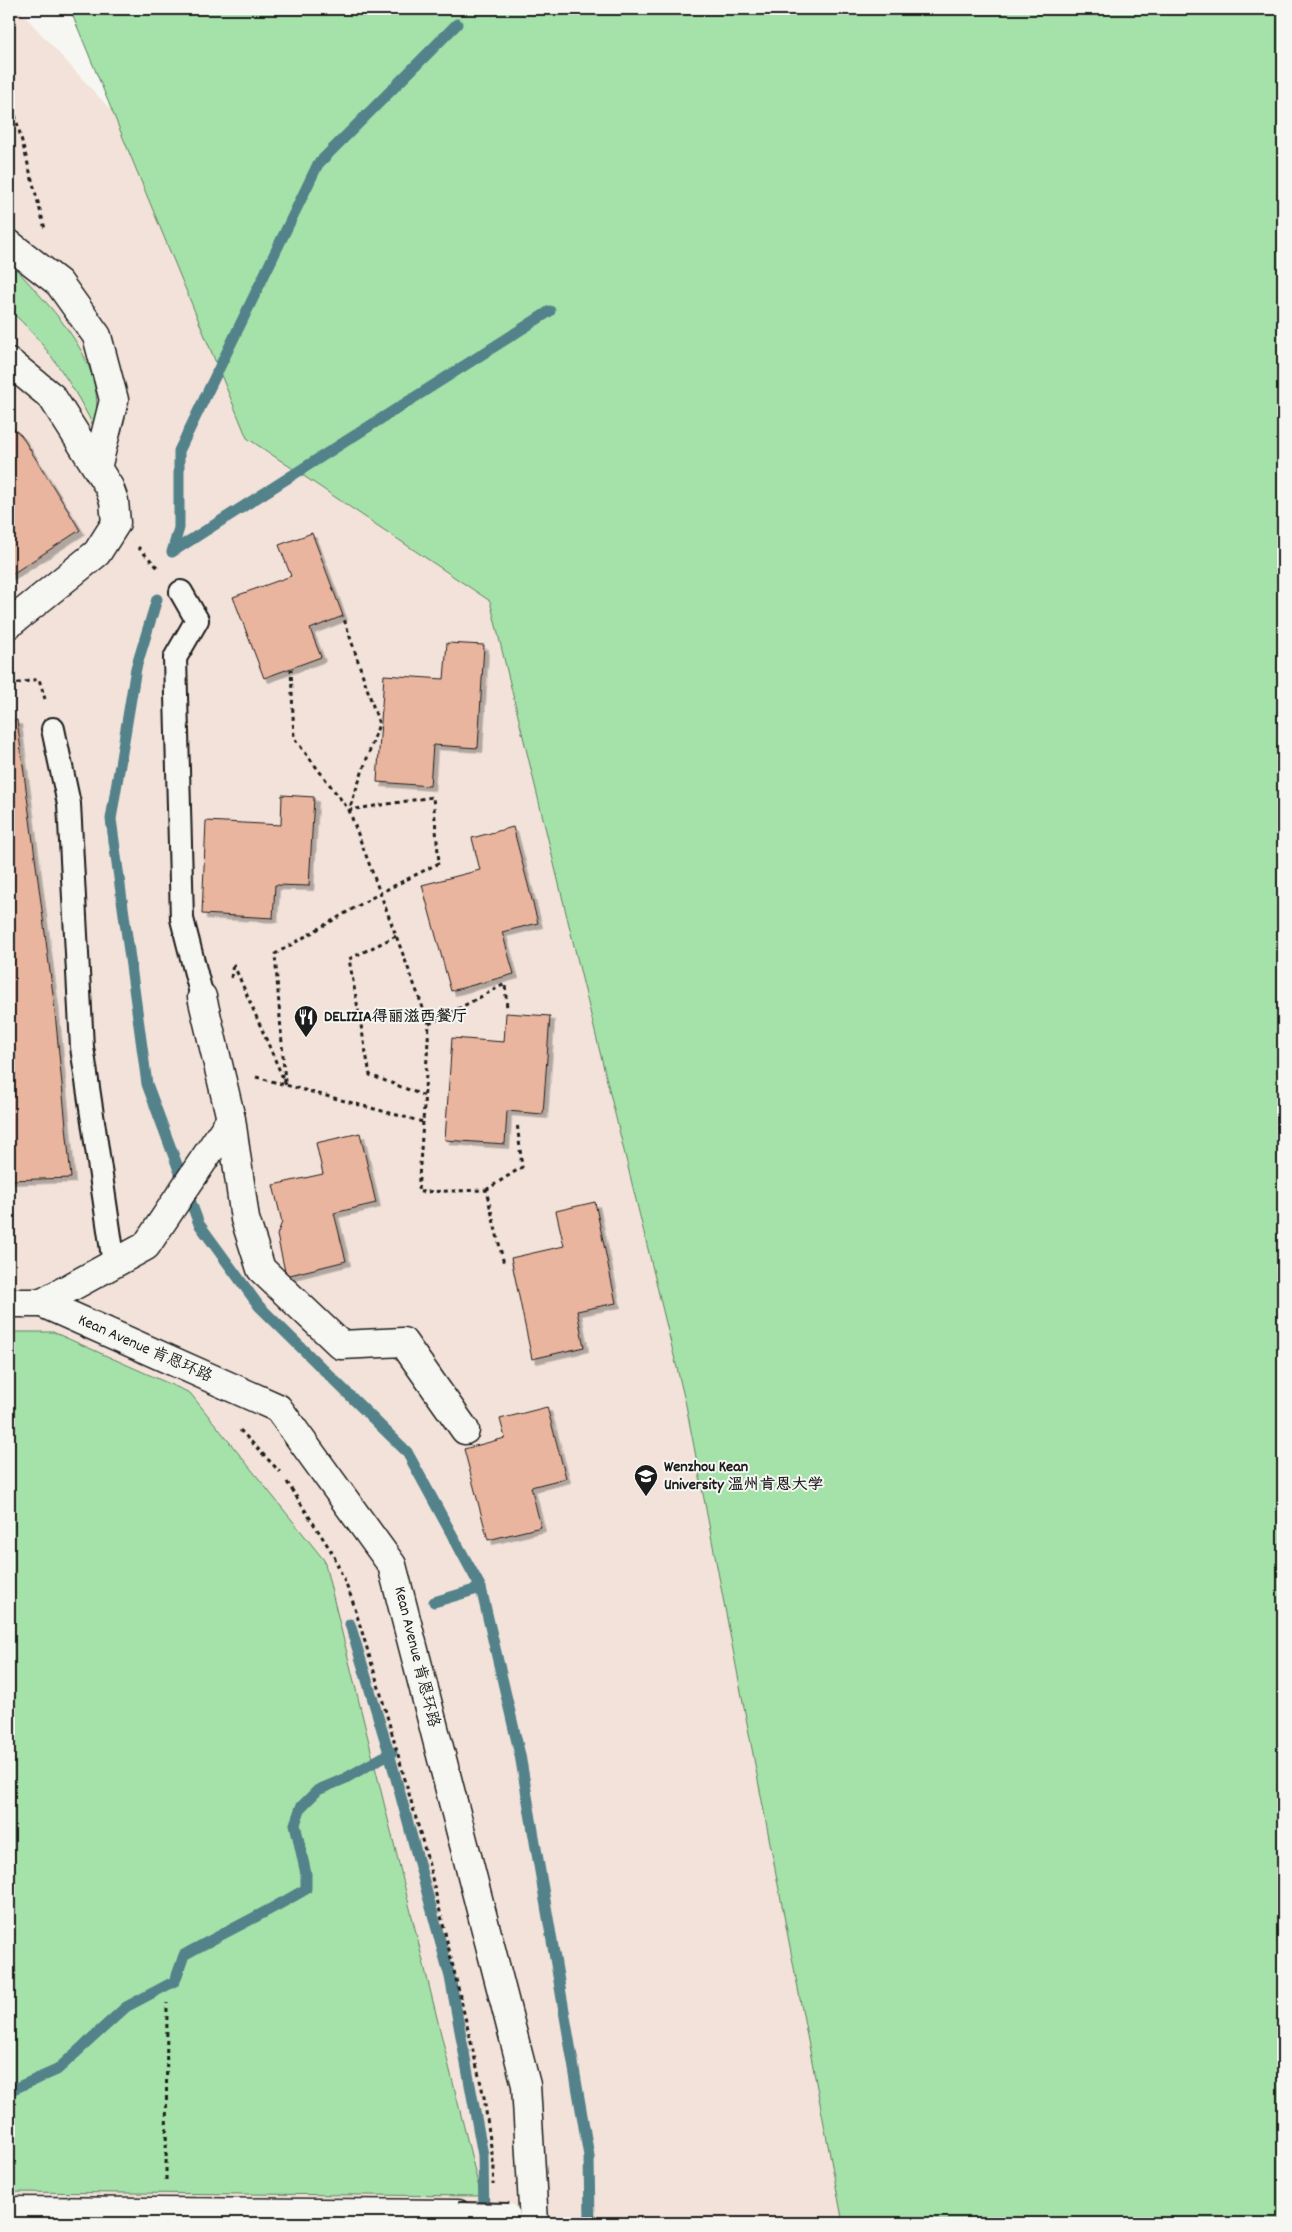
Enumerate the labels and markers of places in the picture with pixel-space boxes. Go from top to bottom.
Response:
restaurant icon: DELIZIA得丽滋西餐厅 [293,1004,319,1038]
place label: DELIZIA得丽滋西餐厅 [324,1006,468,1029]
place label: Wenzhou Kean University 温州肯恩大学 [664,1456,823,1497]
school or university icon: Wenzhou Kean University 温州肯恩大学 [633,1463,659,1497]

